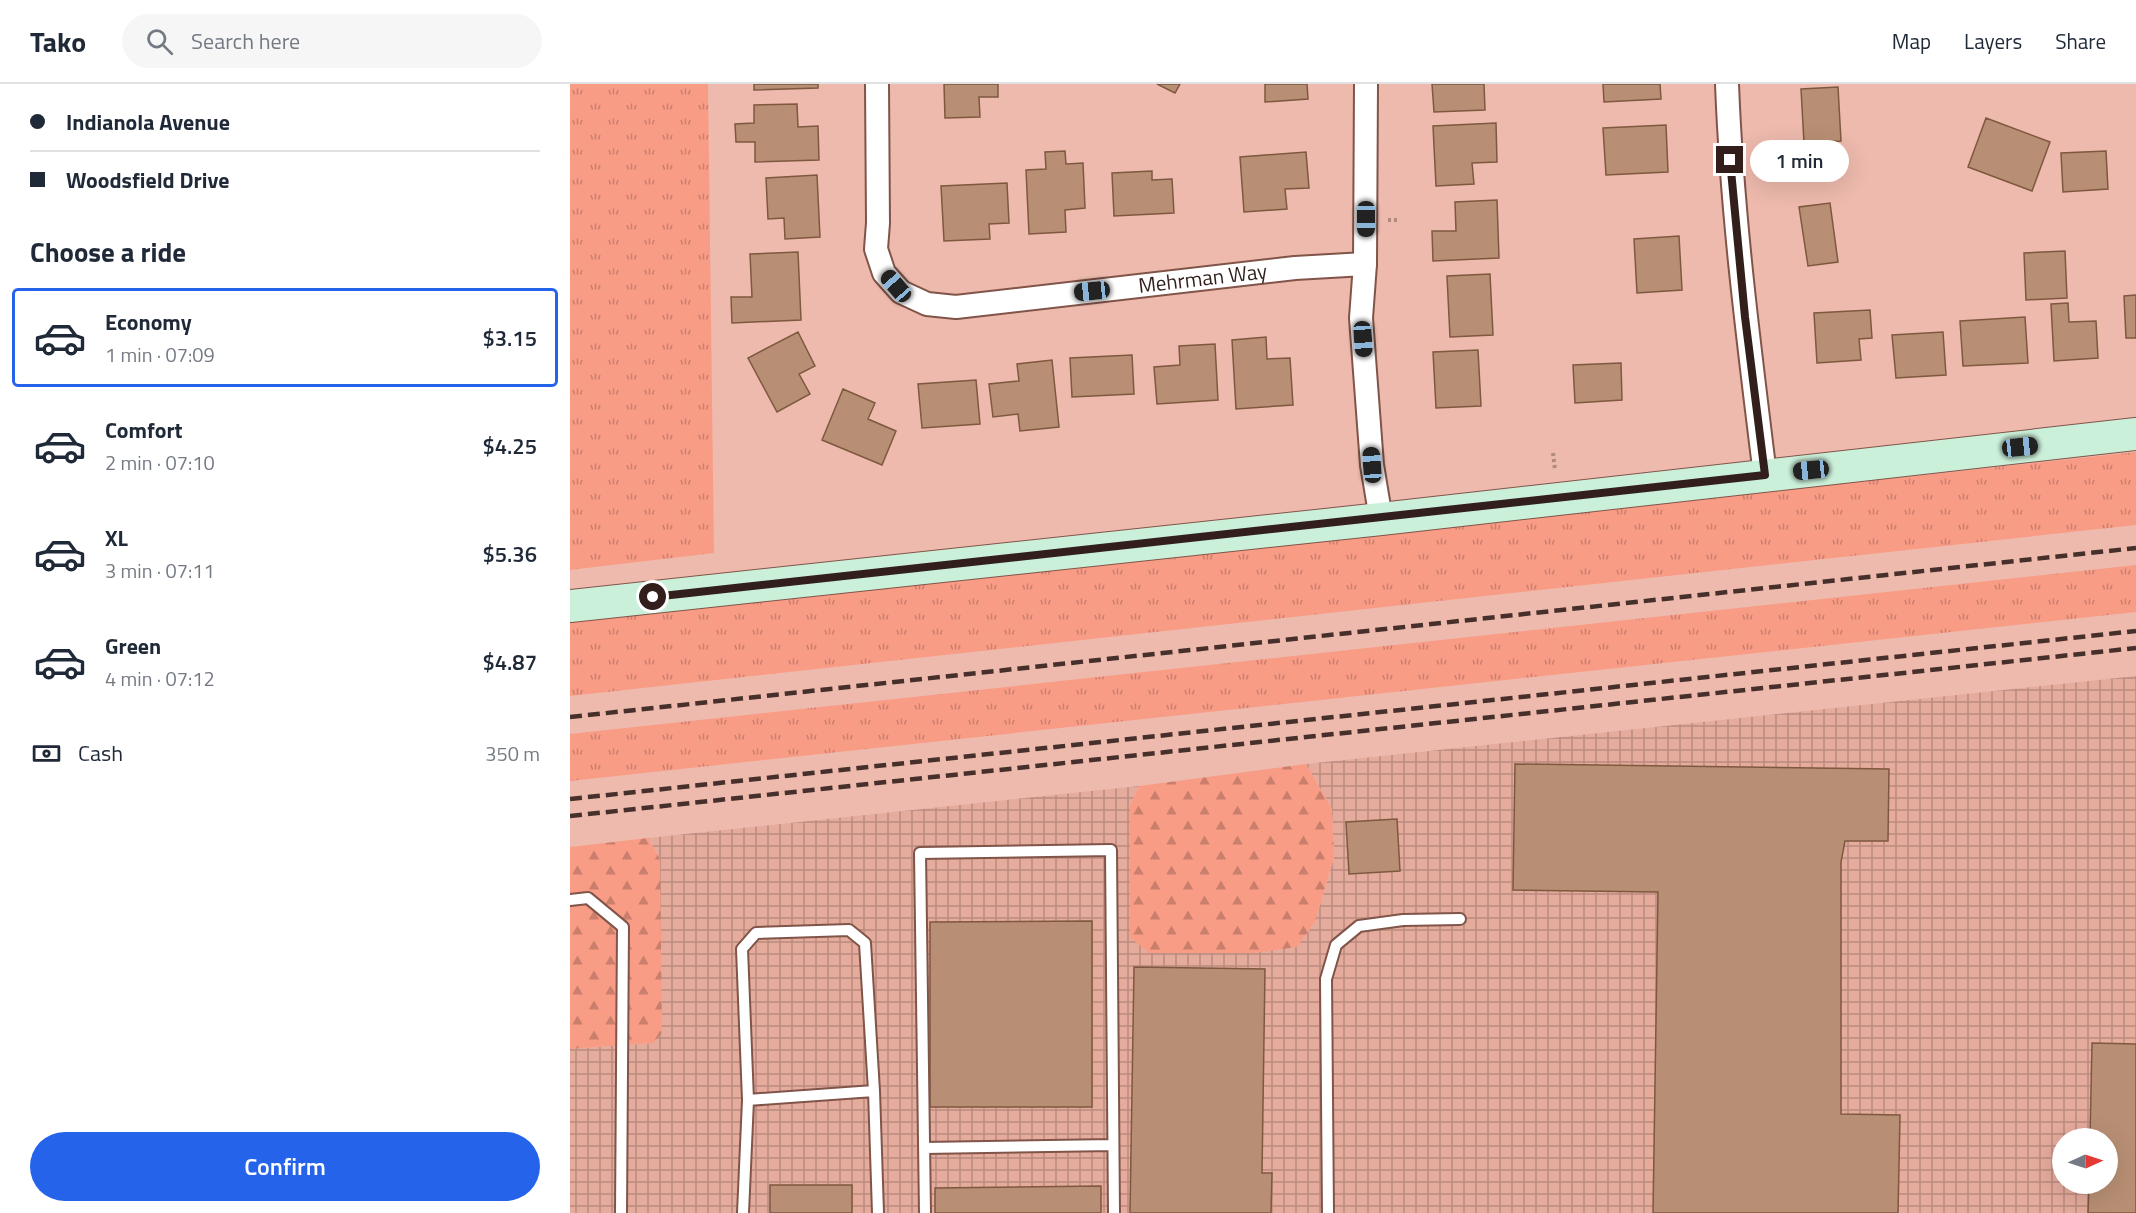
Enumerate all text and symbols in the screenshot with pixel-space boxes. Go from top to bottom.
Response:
search box [122,14,542,68]
text: Tako [30,20,86,63]
text: Search here [191,24,300,58]
icon: search [143,25,176,58]
text: Map [1892,25,1931,57]
text: Layers [1964,25,2022,57]
text: Share [2055,25,2106,57]
text: Indianola Avenue [66,105,230,139]
callout: 1 min [1751,139,1850,181]
text: 1 min [1775,145,1824,176]
route end [1716,146,1743,173]
text: Woodsfield Drive [66,163,229,197]
car [1357,201,1375,237]
text: Choose a ride [30,231,186,272]
street label: Mehrman Way [1136,254,1269,301]
car [877,267,915,305]
car [1073,280,1111,302]
text: Economy [105,305,192,339]
icon: car [33,311,87,365]
car [1353,320,1373,358]
text: $3.15 [482,321,537,355]
text: 1 min · 07:09 [105,339,215,370]
text: Comfort [105,413,183,447]
icon: car [33,419,87,473]
text: $4.25 [482,429,537,463]
car [2001,436,2039,458]
car [1362,446,1382,484]
text: 2 min · 07:10 [105,447,215,478]
car [1792,459,1830,481]
text: XL [105,521,128,555]
icon: car [33,527,87,581]
text: $5.36 [482,537,537,571]
text: 3 min · 07:11 [105,555,215,586]
route start [639,583,666,610]
text: Green [105,629,161,663]
icon: car [33,635,87,689]
text: $4.87 [482,645,537,679]
text: 4 min · 07:12 [105,663,215,694]
text: Cash [78,736,123,770]
icon: cash [30,737,63,770]
text: 350 m [485,738,540,769]
north arrow [2052,1128,2118,1194]
map controls [2052,1128,2118,1194]
button: Confirm [30,1132,540,1201]

